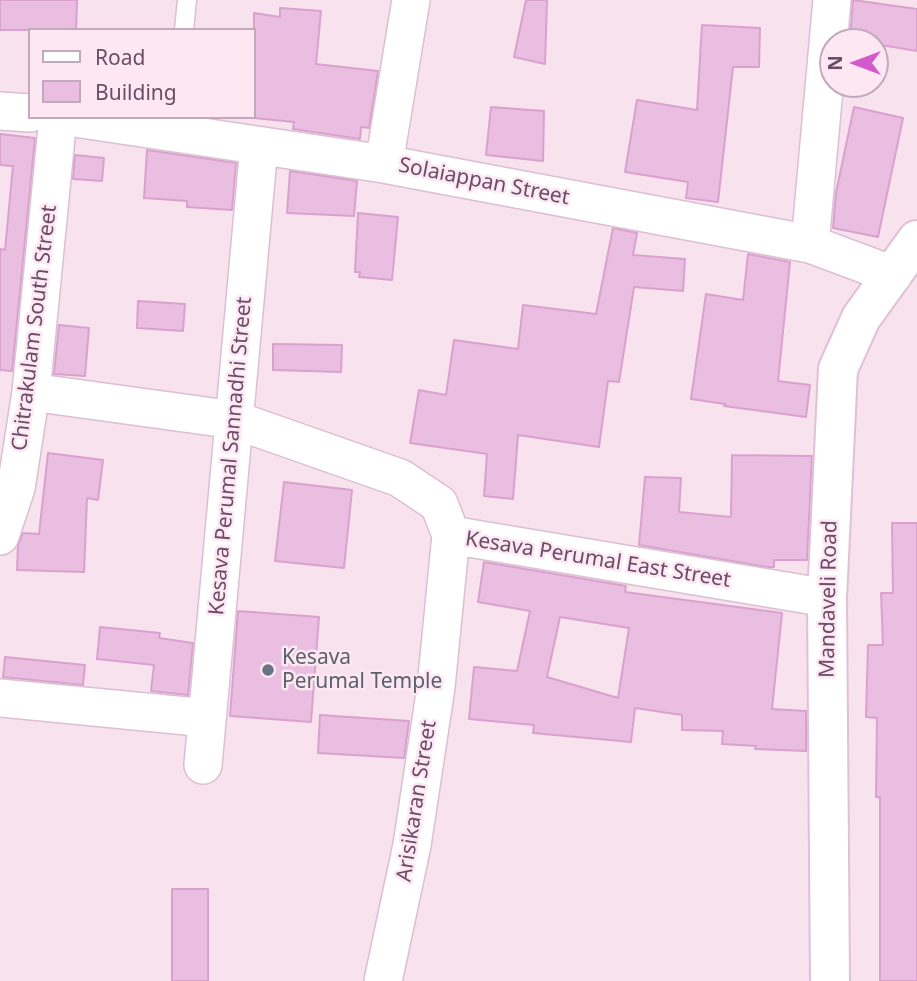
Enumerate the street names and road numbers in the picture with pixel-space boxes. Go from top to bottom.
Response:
street label: Solaiappan Street [397,153,571,211]
street label: Chitrakulam South Street [7,204,63,452]
street label: Kesava Perumal Sannadhi Street [205,296,257,616]
street label: Mandaveli Road [815,520,843,678]
street label: Kesava Perumal East Street [464,527,732,593]
street label: Arisikaran Street [392,718,442,884]

